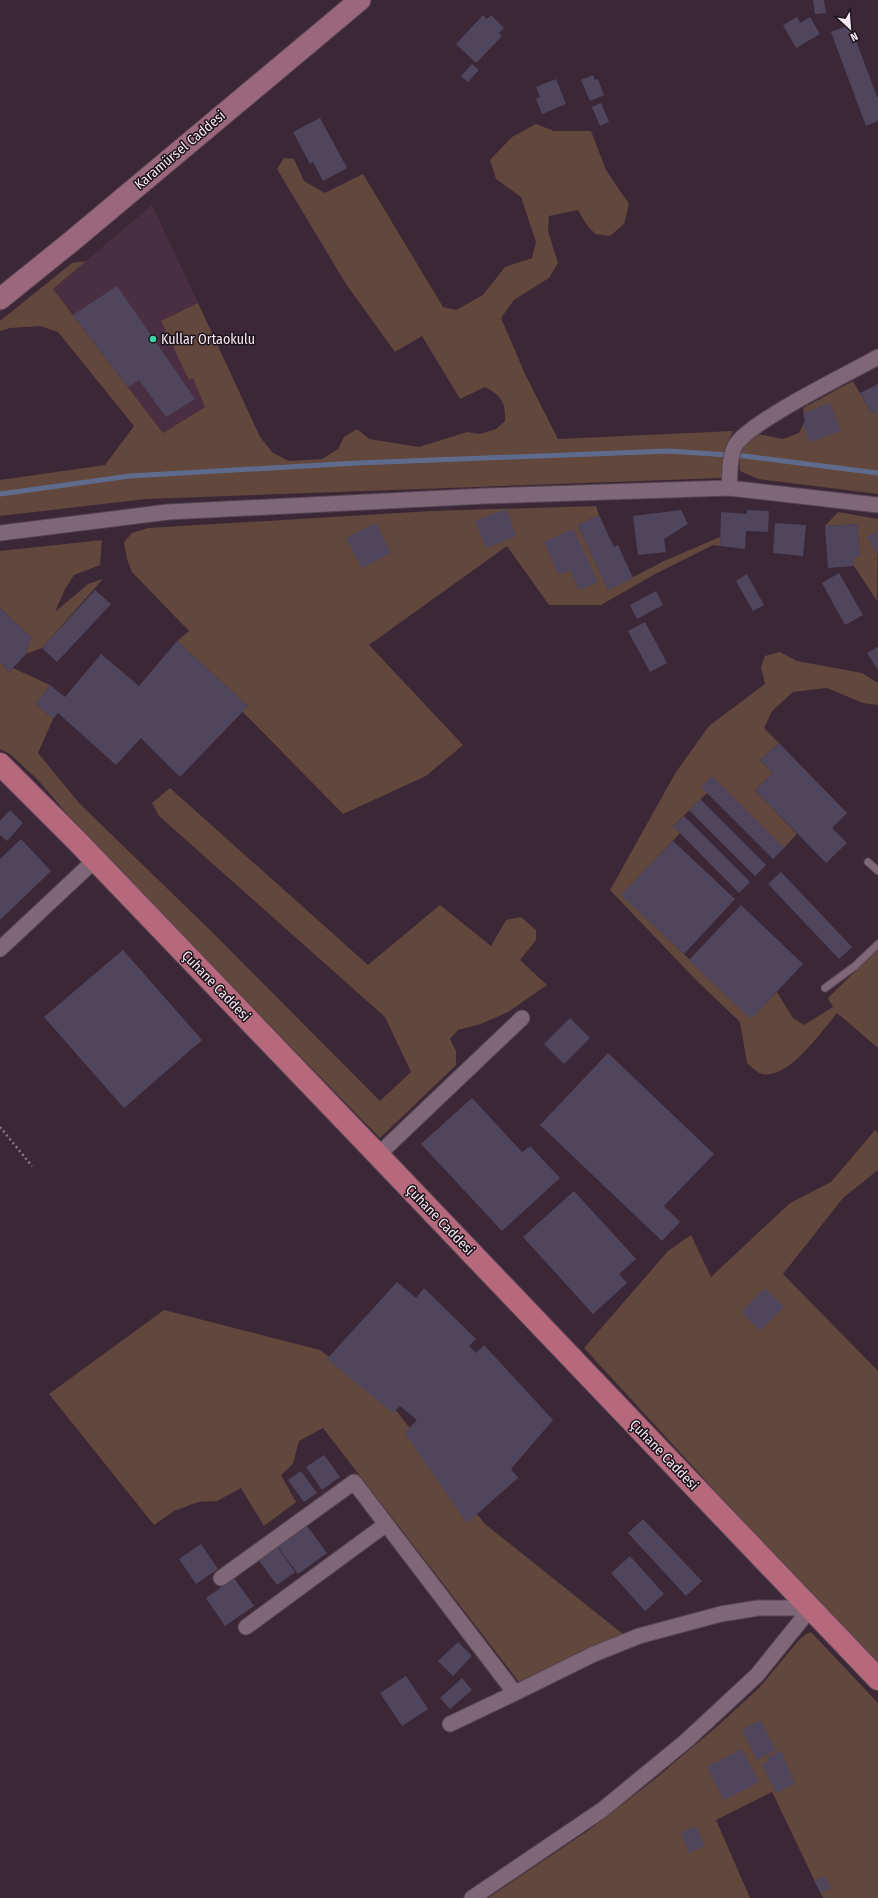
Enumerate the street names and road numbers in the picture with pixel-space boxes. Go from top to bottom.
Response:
street label: Karamürsel Caddesi [131,107,229,193]
street label: Çuhane Caddesi [178,947,254,1025]
street label: Çuhane Caddesi [402,1181,478,1259]
street label: Çuhane Caddesi [626,1416,702,1494]

